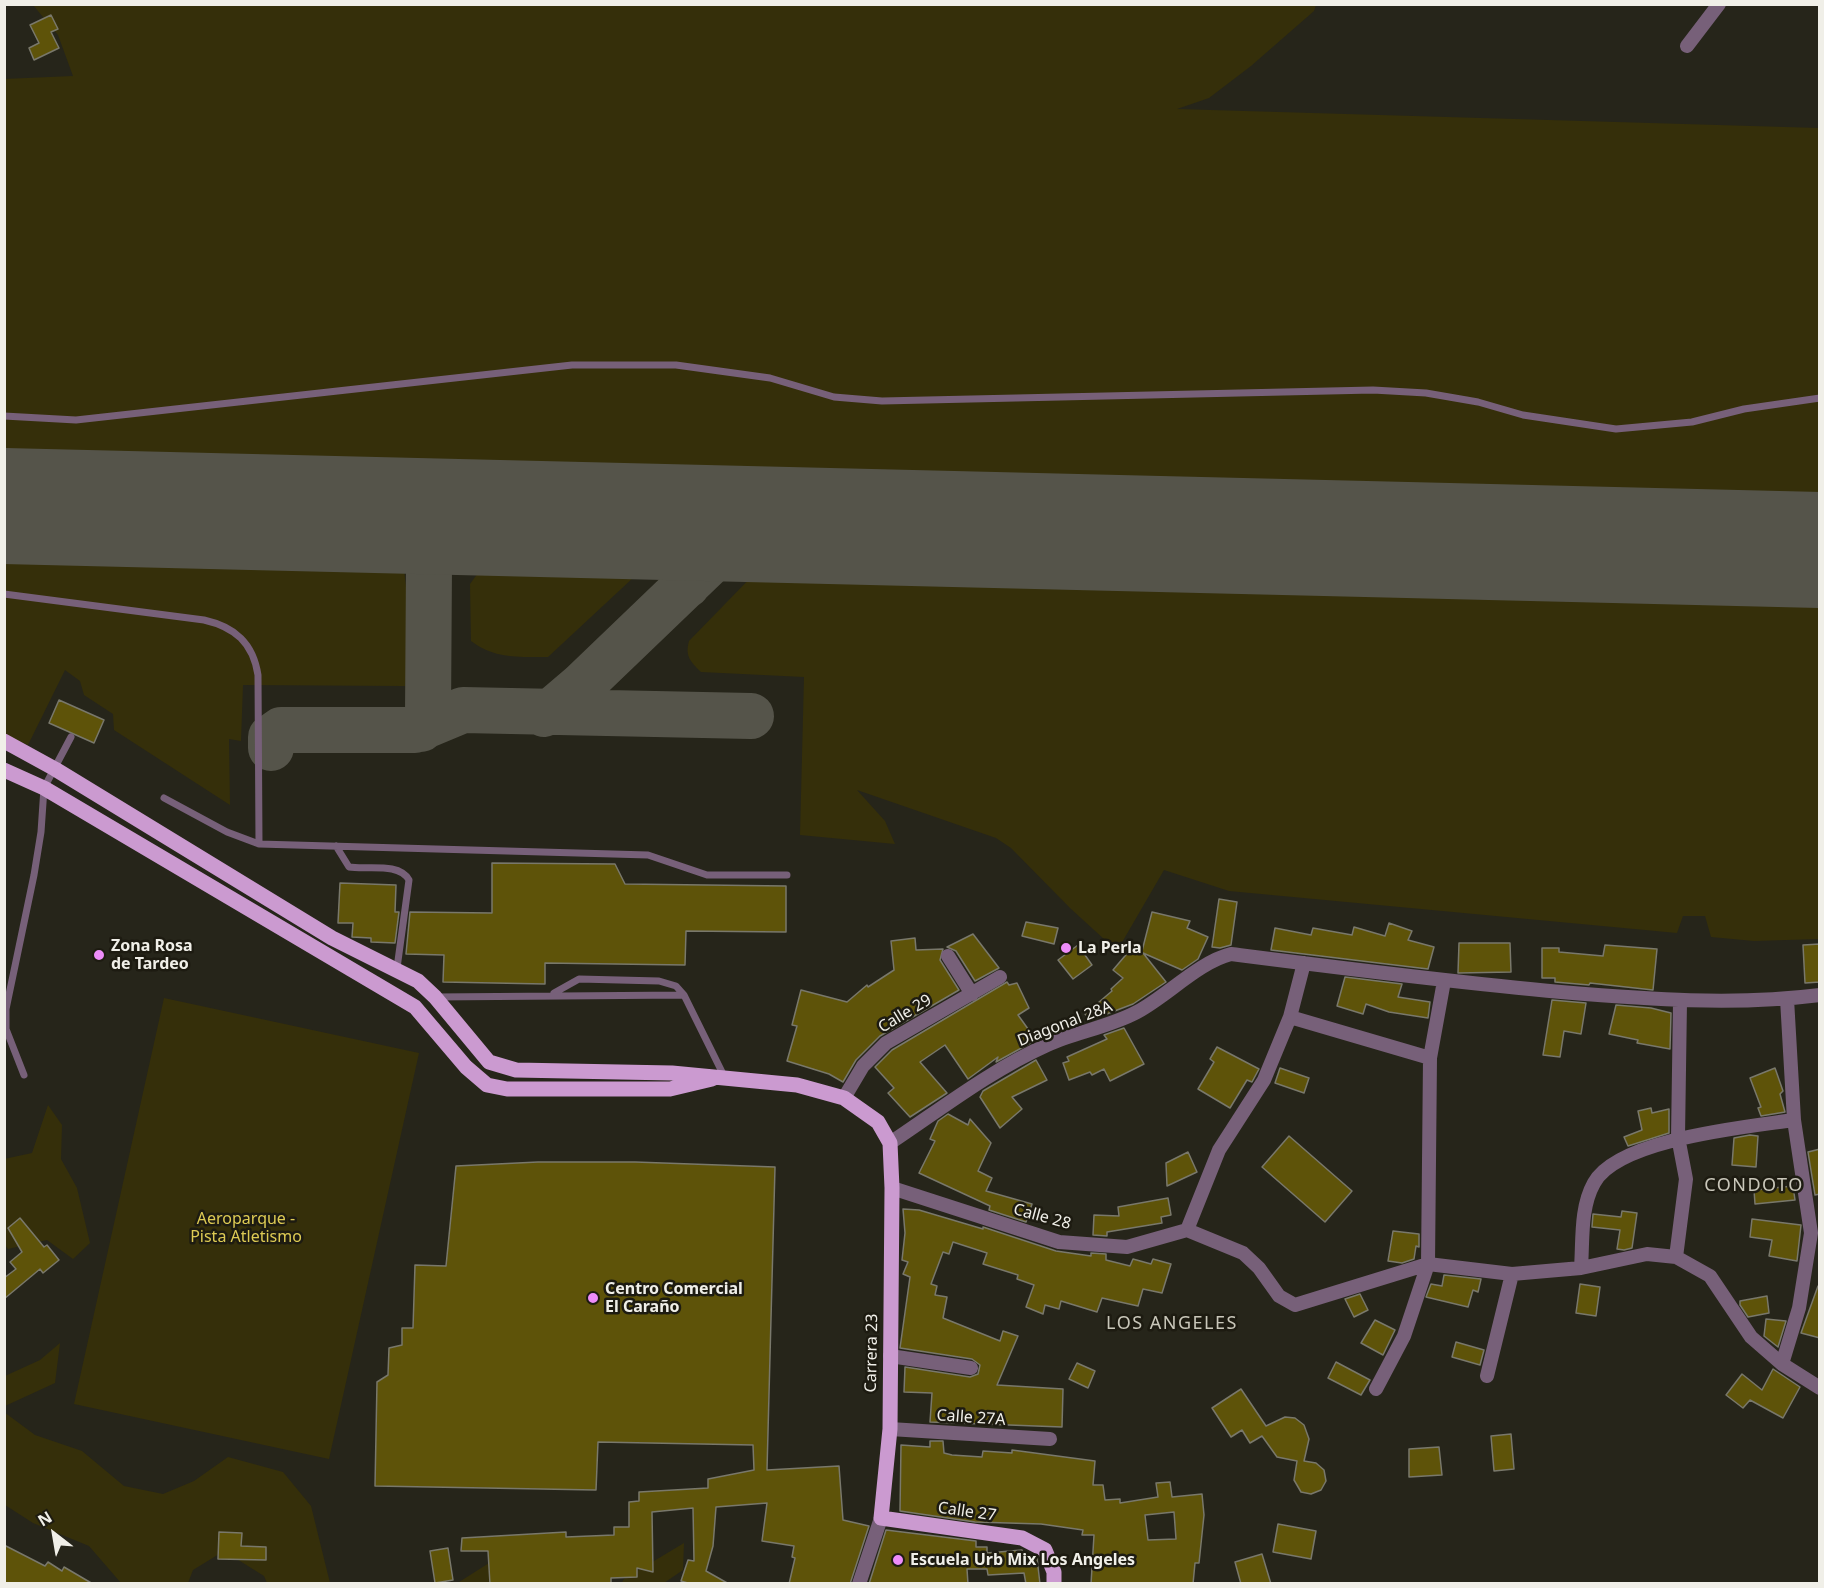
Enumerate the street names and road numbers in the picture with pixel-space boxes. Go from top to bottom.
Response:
street label: Calle 29 [875,991,935,1037]
street label: Diagonal 28A [1015,997,1115,1051]
street label: Calle 28 [1011,1200,1073,1234]
street label: Carrera 23 [862,1313,882,1393]
street label: Calle 27A [936,1406,1006,1430]
street label: Calle 27 [937,1498,997,1526]

